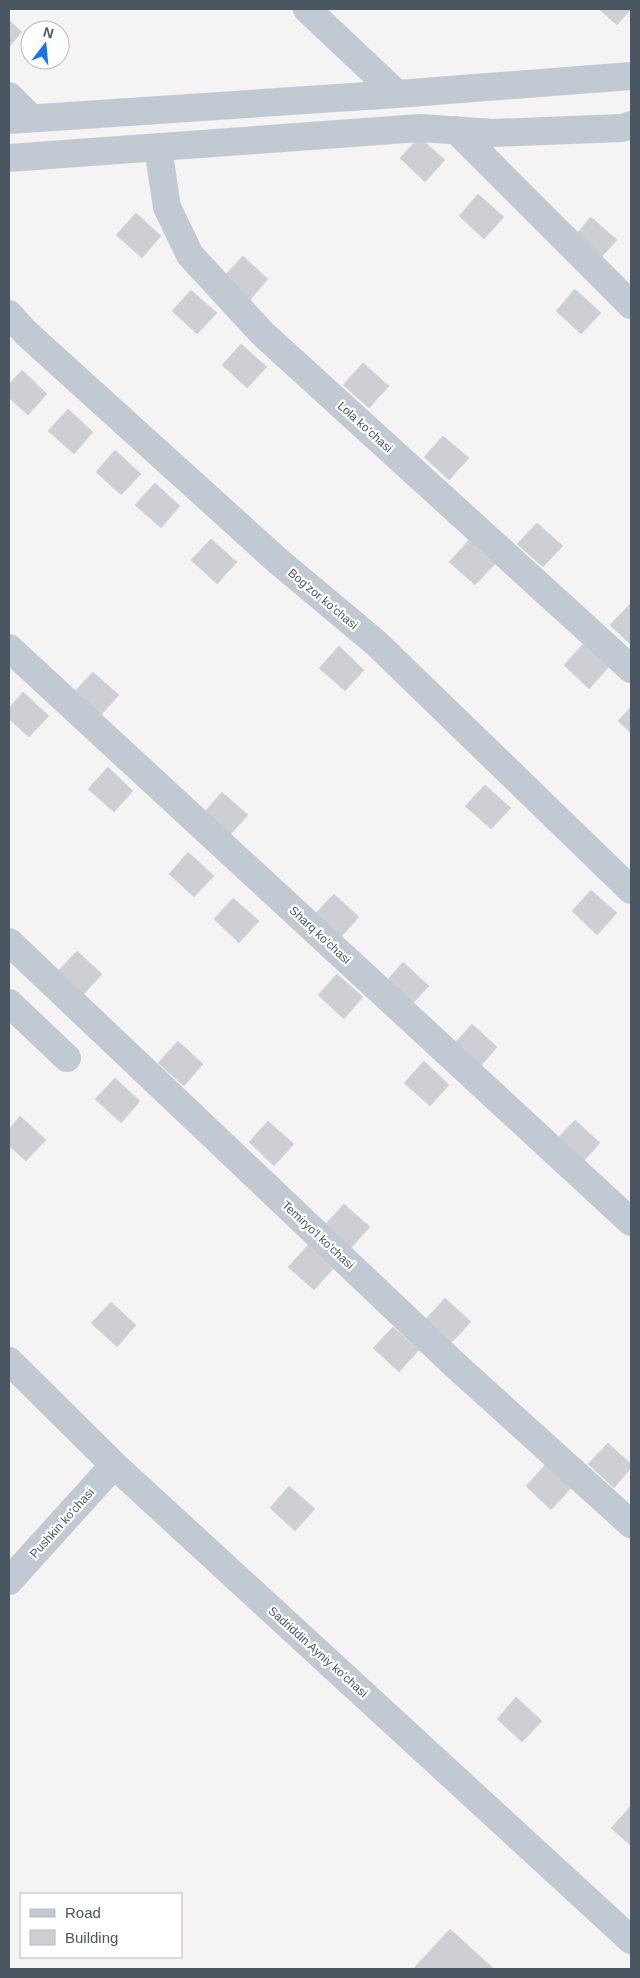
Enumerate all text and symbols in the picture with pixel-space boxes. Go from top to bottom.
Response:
north arrow [20,20,70,70]
text: N [42,23,56,42]
street label: Lola ko'chasi [335,399,395,455]
street label: Bog'zor ko'chasi [285,566,361,632]
street label: Sharq ko'chasi [287,903,353,967]
street label: Temiryo'l ko'chasi [279,1198,357,1272]
street label: Pushkin ko'chasi [27,1485,97,1561]
street label: Sadriddin Ayniy ko'chasi [265,1604,371,1700]
legend [20,1893,182,1958]
text: Road [65,1904,101,1921]
text: Building [65,1929,118,1946]

